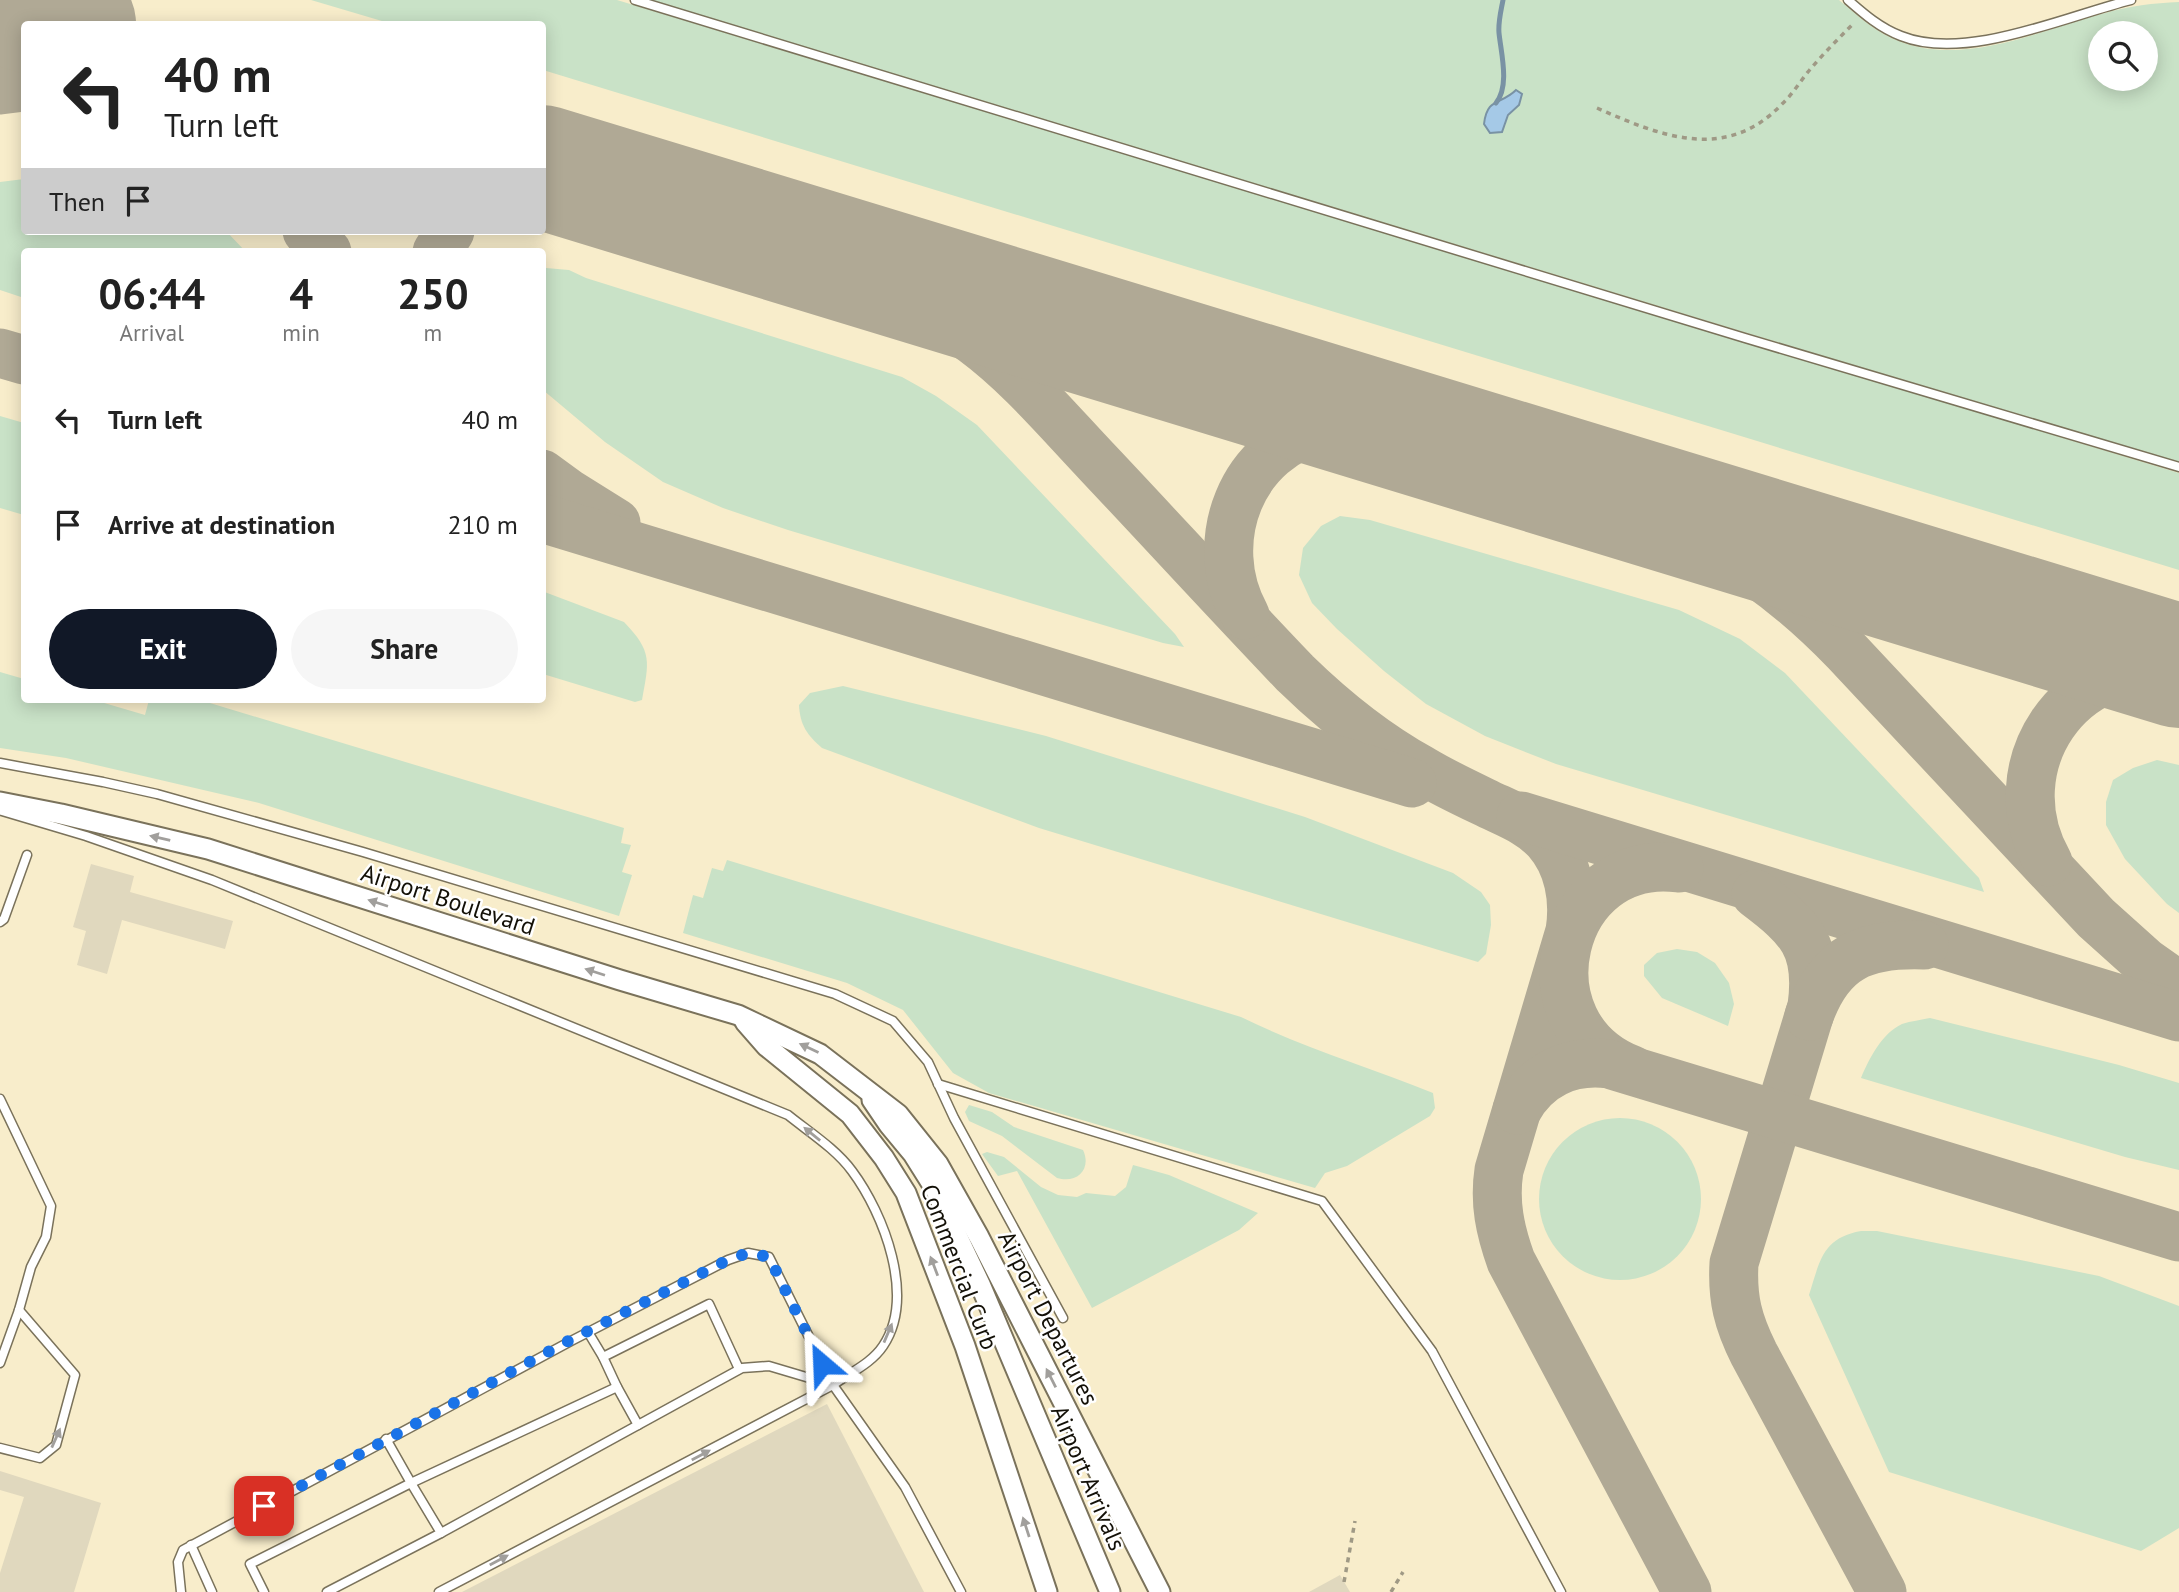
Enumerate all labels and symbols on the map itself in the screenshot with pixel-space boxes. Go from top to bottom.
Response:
one-way arrow [149,832,171,843]
street label: Airport Boulevard [357,857,539,942]
one-way arrow [368,897,389,908]
one-way arrow [584,966,605,976]
one-way arrow [799,1043,819,1054]
one-way arrow [803,1127,821,1142]
street label: Commercial Curb [914,1180,1005,1354]
street label: Airport Departures [991,1226,1106,1410]
one-way arrow [929,1256,940,1277]
one-way arrow [883,1322,894,1343]
position arrow [785,1327,859,1401]
one-way arrow [1046,1368,1057,1388]
street label: Airport Arrivals [1044,1401,1133,1555]
one-way arrow [51,1427,62,1448]
one-way arrow [691,1449,711,1460]
pin [234,1476,294,1536]
one-way arrow [1020,1516,1031,1537]
one-way arrow [489,1555,509,1566]

